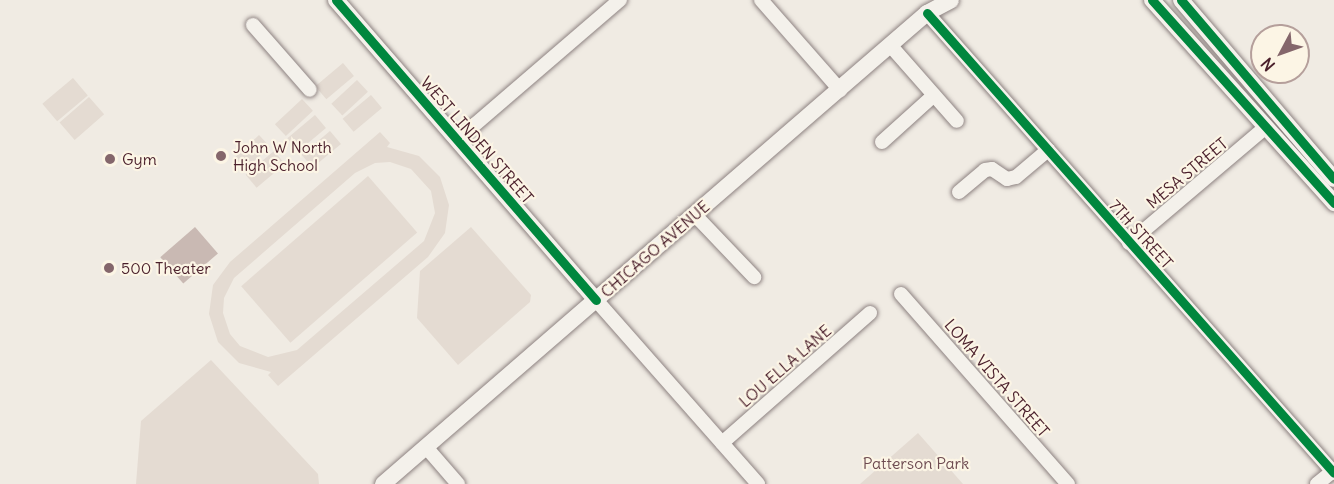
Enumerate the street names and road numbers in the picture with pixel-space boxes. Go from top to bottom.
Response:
street label: WEST LINDEN STREET [417,73,537,207]
street label: MESA STREET [1143,134,1231,212]
street label: 7TH STREET [1105,196,1177,272]
street label: CHICAGO AVENUE [597,197,713,301]
street label: LOMA VISTA STREET [941,315,1053,441]
street label: LOU ELLA LANE [735,321,835,411]

